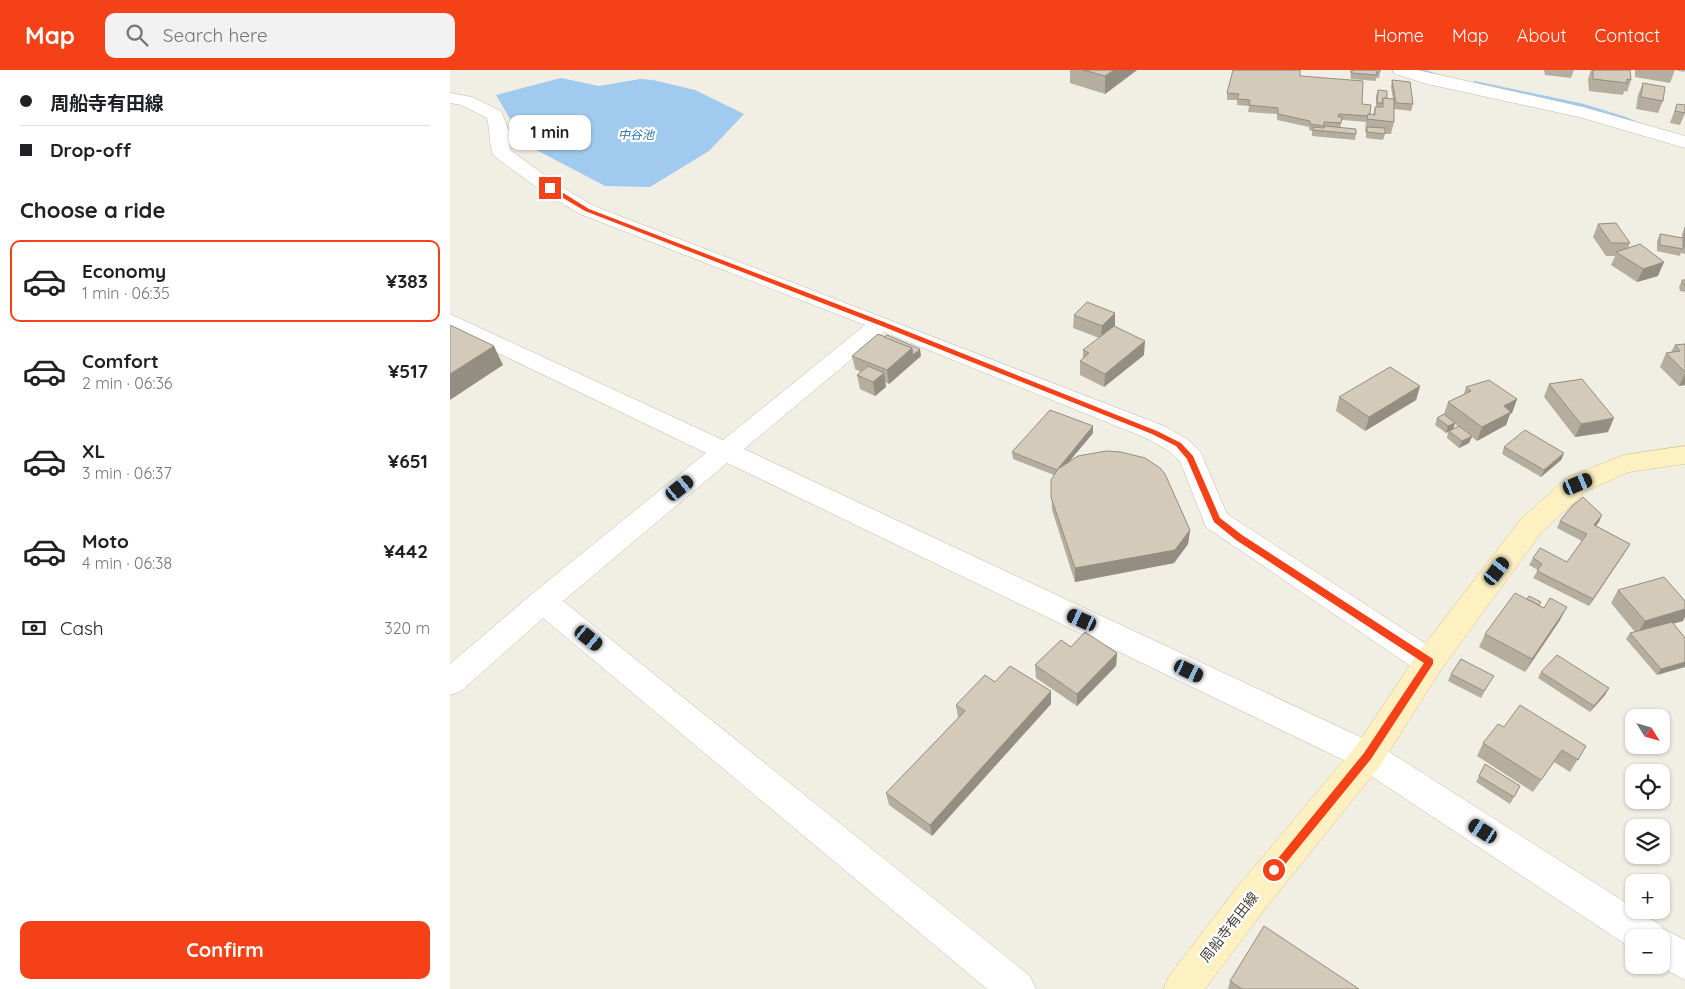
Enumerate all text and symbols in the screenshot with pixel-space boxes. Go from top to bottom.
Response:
search box [105,13,455,58]
text: Map [25,20,75,50]
icon: search [123,21,151,49]
text: Search here [163,23,268,47]
text: Home [1374,24,1424,47]
text: Map [1452,24,1489,47]
text: About [1517,24,1567,47]
text: Contact [1595,24,1660,47]
text: 周船寺有田線 [50,91,164,115]
callout: 1 min [509,116,591,150]
text: 1 min [531,122,569,142]
water label: 中谷池 [618,127,655,142]
text: Drop-off [50,138,131,162]
route end [539,177,561,199]
text: Choose a ride [20,196,165,224]
icon: car [22,259,67,304]
text: Economy [82,259,166,283]
text: ¥383 [386,269,428,293]
text: 1 min · 06:35 [82,283,170,303]
icon: car [22,349,67,394]
text: Comfort [82,349,159,373]
text: ¥517 [388,359,428,383]
text: 2 min · 06:36 [82,373,172,393]
icon: car [22,439,67,484]
text: XL [82,439,105,463]
text: ¥651 [388,449,428,473]
text: 3 min · 06:37 [82,463,172,483]
car [1561,471,1594,497]
car [663,473,696,503]
icon: car [22,529,67,574]
text: Moto [82,529,129,553]
text: ¥442 [384,539,428,563]
text: 4 min · 06:38 [82,553,172,573]
car [1481,555,1512,587]
car [1065,607,1098,633]
icon: cash [20,614,48,642]
text: Cash [60,616,104,640]
text: 320 m [384,618,430,638]
car [572,623,605,653]
car [1172,658,1205,684]
north arrow [1625,709,1670,754]
map controls [1625,709,1670,974]
button: locate [1625,764,1670,809]
car [1466,817,1499,845]
button: layers [1625,819,1670,864]
route start [1263,859,1285,881]
button: + [1625,874,1670,919]
street label: 周船寺有田線 [1196,888,1262,966]
button: Confirm [20,921,430,979]
button: − [1625,929,1670,974]

